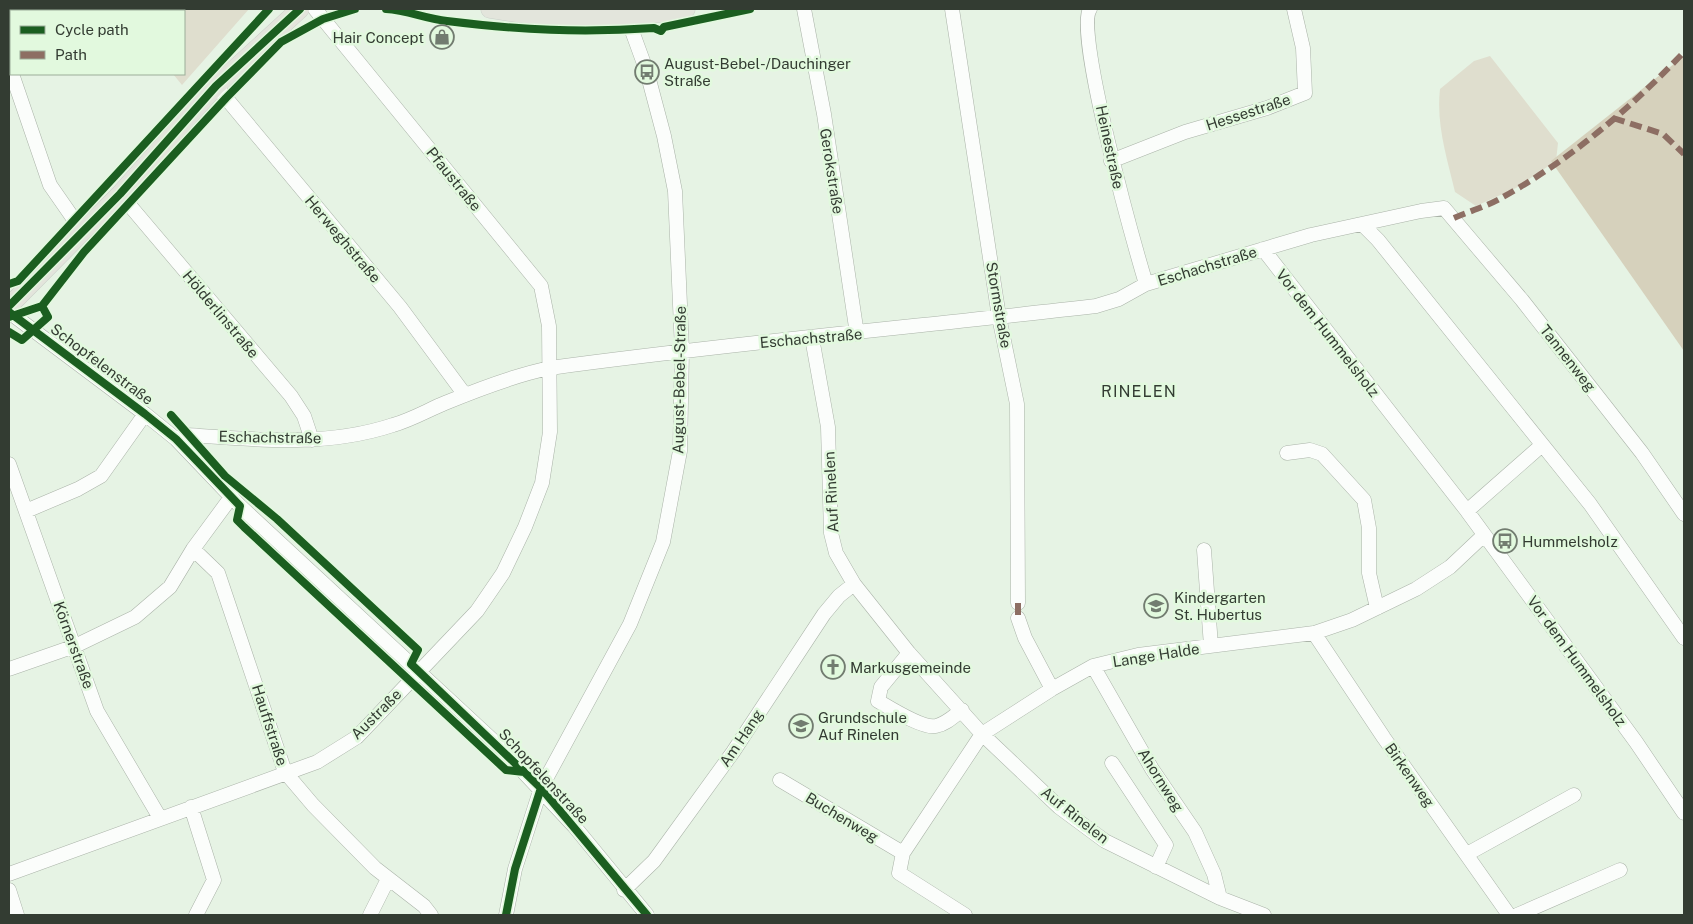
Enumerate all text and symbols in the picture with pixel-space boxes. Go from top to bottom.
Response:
legend [10,10,185,75]
text: Cycle path [55,21,129,38]
shop icon: Hair Concept [429,24,455,50]
place label: Hair Concept [332,29,424,46]
text: Path [55,46,87,63]
place label: August-Bebel-/Dauchinger Straße [664,55,851,89]
bus stop icon: August-Bebel-/Dauchinger Straße [634,59,660,85]
street label: Hessestraße [1204,90,1292,134]
street label: Heinestraße [1093,104,1127,190]
street label: Gerokstraße [817,127,847,215]
street label: Pfaustraße [423,144,485,214]
street label: Herweghstraße [302,192,384,286]
street label: Eschachstraße [1155,243,1259,289]
street label: Stormstraße [983,261,1015,349]
street label: Vor dem Hummelsholz [1273,266,1383,400]
street label: Hölderlinstraße [180,267,262,361]
street label: August-Bebel-Straße [669,306,689,454]
street label: Schopfelenstraße [47,320,157,408]
street label: Tannenweg [1537,321,1599,395]
street label: Eschachstraße [759,325,863,351]
district label: RINELEN [1101,382,1177,401]
street label: Eschachstraße [218,428,322,446]
street label: Auf Rinelen [820,451,842,533]
bus stop icon: Hummelsholz [1492,528,1518,554]
place label: Hummelsholz [1522,533,1618,550]
place label: Kindergarten St. Hubertus [1174,589,1266,623]
school or university icon: Kindergarten St. Hubertus [1143,593,1169,619]
street label: Vor dem Hummelsholz [1524,593,1630,729]
street label: Körnerstraße [50,599,98,691]
street label: Lange Halde [1111,640,1201,670]
church icon: Markusgemeinde [820,654,846,680]
place label: Markusgemeinde [850,659,971,676]
street label: Hauffstraße [249,682,291,768]
street label: Austraße [347,685,405,743]
street label: Am Hang [716,706,766,770]
place label: Grundschule Auf Rinelen [818,709,907,743]
school or university icon: Grundschule Auf Rinelen [788,713,814,739]
street label: Schopfelenstraße [496,725,592,827]
street label: Birkenweg [1382,740,1438,810]
street label: Ahornweg [1135,745,1187,815]
street label: Auf Rinelen [1038,783,1112,847]
street label: Buchenweg [803,789,881,845]

